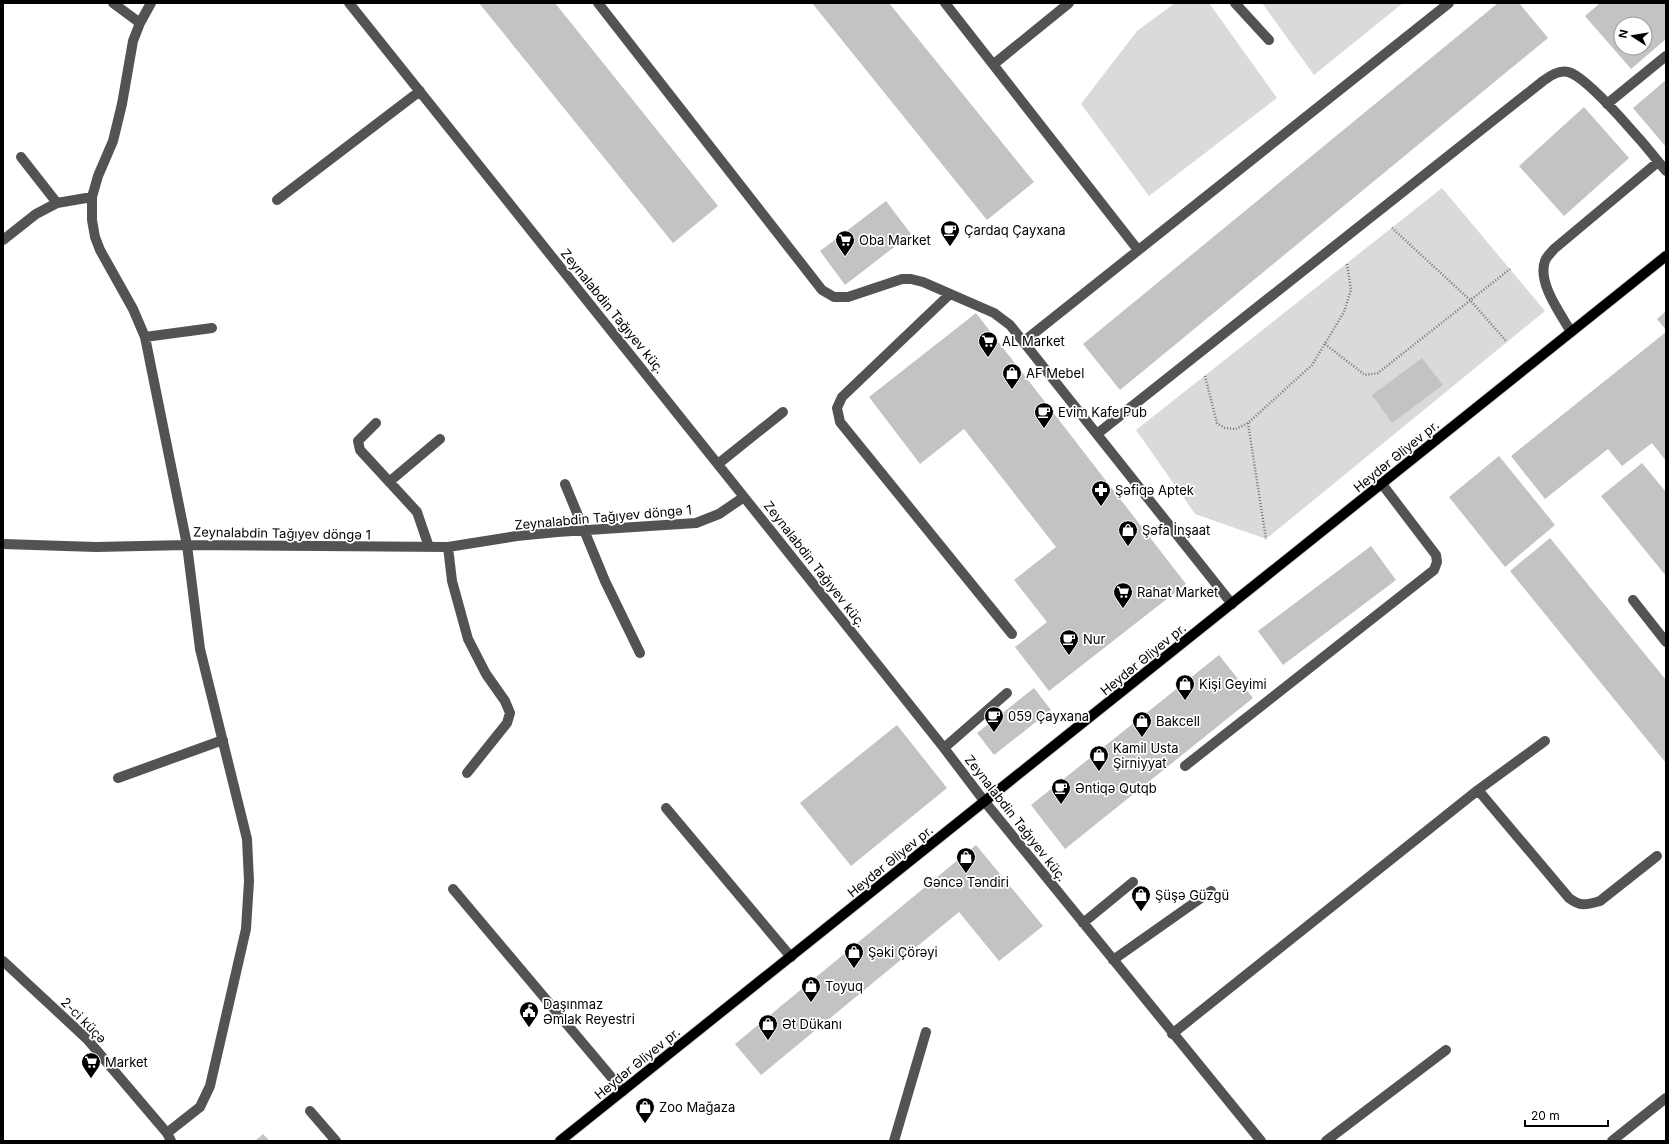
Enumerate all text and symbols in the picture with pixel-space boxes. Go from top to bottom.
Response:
north arrow [1613,16,1653,56]
text: N [1615,28,1631,39]
cafe icon: Çardaq Çayxana [939,219,961,247]
place label: Çardaq Çayxana [964,222,1066,238]
supermarket icon: Oba Market [834,229,856,257]
place label: Oba Market [859,232,931,248]
street label: Zeynalabdin Tağıyev küç. [558,245,668,377]
supermarket icon: AL Market [977,330,999,358]
place label: AL Market [1002,333,1065,349]
shop icon: AF Mebel [1001,362,1023,390]
place label: AF Mebel [1026,365,1084,381]
cafe icon: Evim Kafe Pub [1033,401,1055,429]
place label: Evim Kafe Pub [1058,404,1147,420]
street label: Heydər Əliyev pr. [1350,417,1442,495]
pharmacy icon: Şəfiqə Aptek [1090,479,1112,507]
place label: Şəfiqə Aptek [1115,482,1194,498]
street label: Zeynalabdin Tağıyev küç. [761,498,869,630]
street label: Zeynalabdin Tağıyev döngə 1 [514,501,692,533]
shop icon: Şəfa İnşaat [1117,519,1139,547]
place label: Şəfa İnşaat [1142,522,1210,538]
street label: Zeynalabdin Tağıyev döngə 1 [193,523,371,543]
supermarket icon: Rahat Market [1112,581,1134,609]
place label: Rahat Market [1137,584,1218,600]
street label: Heydər Əliyev pr. [1097,620,1189,698]
cafe icon: Nur [1058,628,1080,656]
place label: Nur [1083,631,1105,647]
shop icon: Kişi Geyimi [1174,673,1196,701]
place label: Kişi Geyimi [1199,676,1267,692]
cafe icon: 059 Çayxana [983,705,1005,733]
place label: 059 Çayxana [1008,708,1089,724]
shop icon: Bakcell [1131,710,1153,738]
place label: Bakcell [1156,713,1200,729]
place label: Kamil Usta Şirniyyat [1113,740,1179,771]
shop icon: Kamil Usta Şirniyyat [1088,744,1110,772]
street label: Zeynalabdin Tağıyev küç. [962,752,1070,884]
cafe icon: Əntiqə Qutqb [1050,777,1072,805]
place label: Əntiqə Qutqb [1075,780,1157,796]
street label: Heydər Əliyev pr. [844,822,936,900]
shop icon: Gəncə Təndiri [955,846,977,874]
place label: Gəncə Təndiri [923,874,1009,890]
shop icon: Şüşə Güzgü [1130,884,1152,912]
place label: Şüşə Güzgü [1155,887,1229,903]
shop icon: Şəki Çörəyi [843,941,865,969]
place label: Şəki Çörəyi [868,944,938,960]
shop icon: Toyuq [800,975,822,1003]
place label: Toyuq [825,978,863,994]
street label: 2-ci küçə [58,994,110,1046]
place label: Daşınmaz Əmlak Reyestri [543,996,635,1027]
public building icon: Daşınmaz Əmlak Reyestri [518,1000,540,1028]
shop icon: Ət Dükanı [757,1013,779,1041]
place label: Ət Dükanı [782,1016,842,1032]
street label: Heydər Əliyev pr. [591,1024,683,1102]
supermarket icon: Market [80,1051,102,1079]
place label: Market [105,1054,148,1070]
shop icon: Zoo Mağaza [634,1096,656,1124]
place label: Zoo Mağaza [659,1099,735,1115]
scale bar [1525,1102,1608,1128]
text: 20 m [1531,1108,1560,1123]

